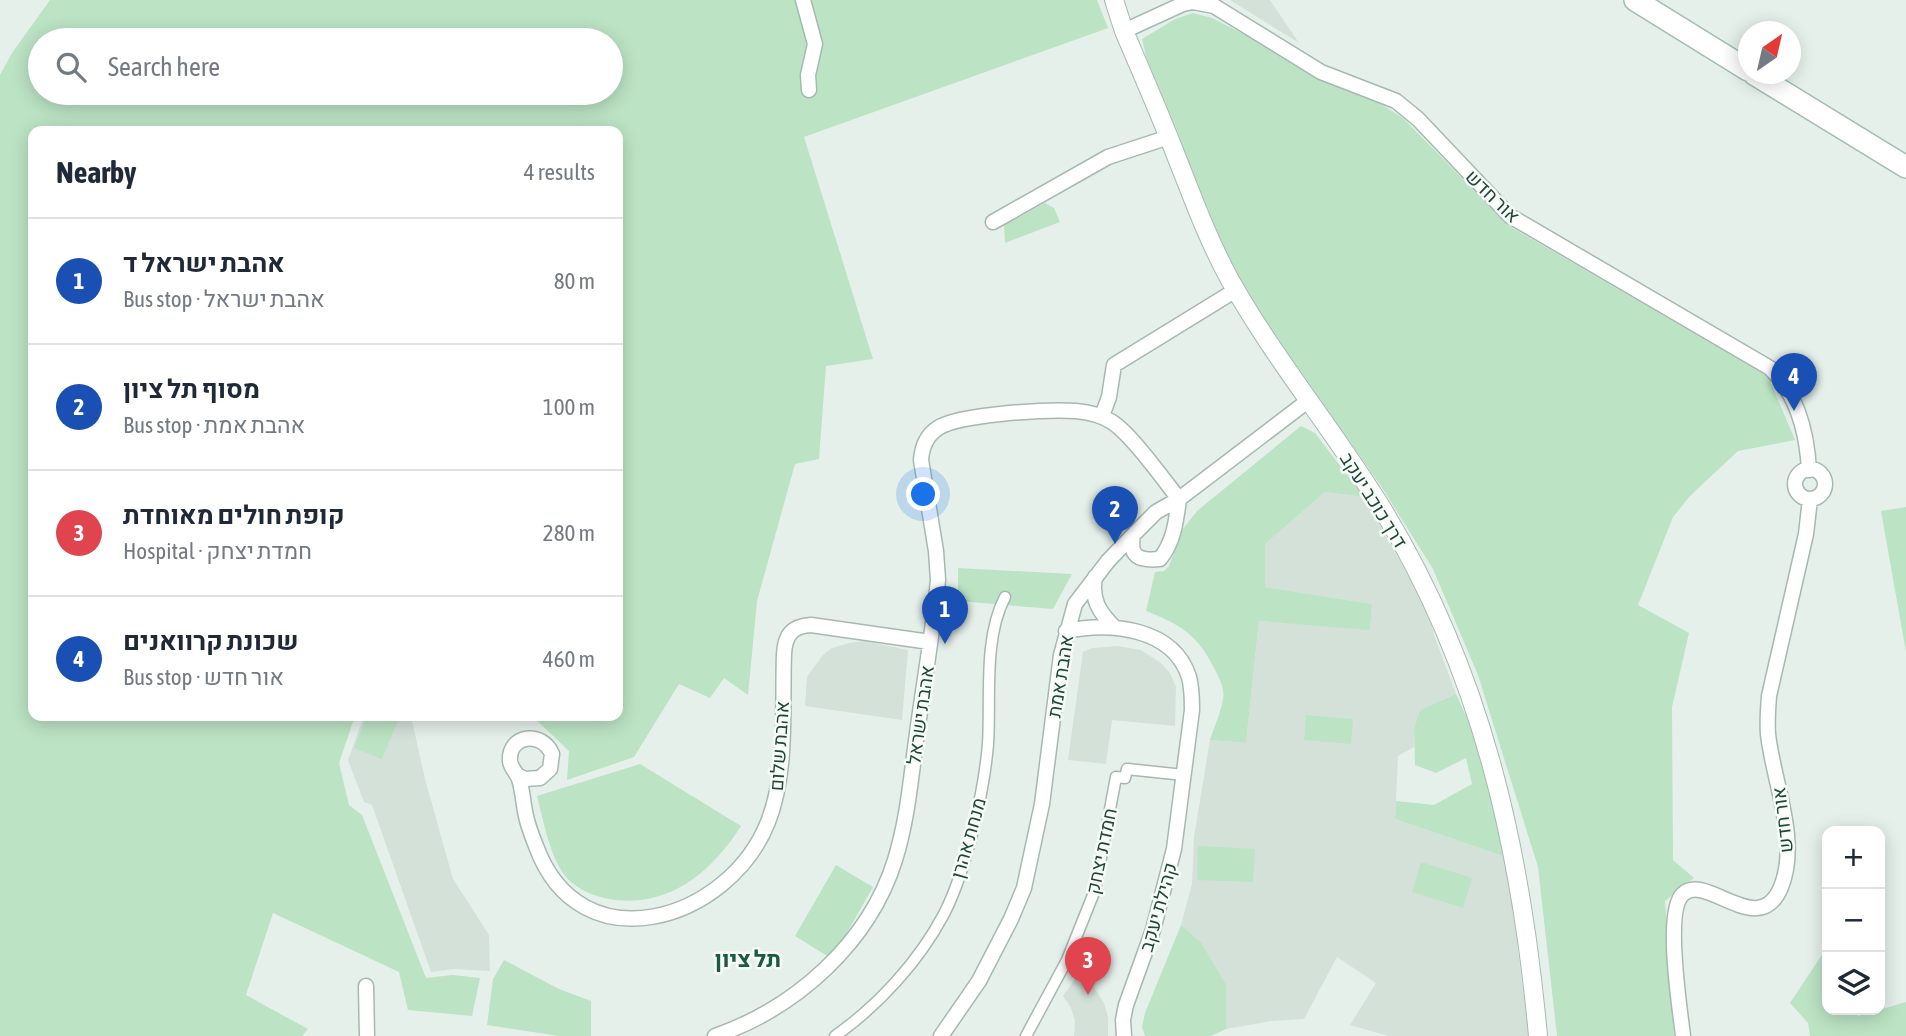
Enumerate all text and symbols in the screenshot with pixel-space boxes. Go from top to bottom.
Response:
north arrow [1738,21,1801,84]
search box [28,28,623,105]
icon: search [52,48,90,86]
text: Search here [108,52,220,82]
text: Nearby [56,155,136,189]
text: 4 results [524,159,595,185]
street label: אור חדש [1462,165,1524,227]
text: אהבת ישראל ד [123,248,285,278]
text: 1 [74,268,84,294]
text: 80 m [554,268,595,294]
text: Bus stop · אהבת ישראל [123,286,325,312]
pin: 4 [1771,353,1817,411]
text: מסוף תל ציון [123,374,260,404]
text: 2 [74,394,84,420]
text: 100 m [543,394,595,420]
text: Bus stop · אהבת אמת [123,412,305,438]
street label: דרך כוכב יעקב [1336,448,1412,552]
your location [906,477,940,511]
pin: 2 [1092,486,1138,544]
text: קופת חולים מאוחדת [123,500,345,530]
text: 3 [74,520,84,546]
text: 280 m [543,520,595,546]
text: Hospital · חמדת יצחק [123,538,312,564]
pin: 1 [922,586,968,644]
text: שכונת קרוואנים [123,626,299,656]
street label: אהבת אמת [1043,633,1077,719]
text: 4 [74,646,84,672]
text: 460 m [543,646,595,672]
text: Bus stop · אור חדש [123,664,284,690]
street label: אהבת ישראל [902,664,938,766]
street label: אהבת שלום [765,700,793,792]
street label: אור חדש [1767,786,1797,854]
street label: מנחת אהרן [946,795,990,881]
street label: חמדת יצחק [1081,806,1121,896]
map controls [1822,826,1885,1015]
button: + [1822,826,1885,889]
street label: קהילת יעקב [1135,860,1181,954]
button: − [1822,889,1885,952]
pin: 3 [1065,937,1111,995]
district label: תל ציון [715,946,781,972]
button: layers [1822,952,1885,1015]

